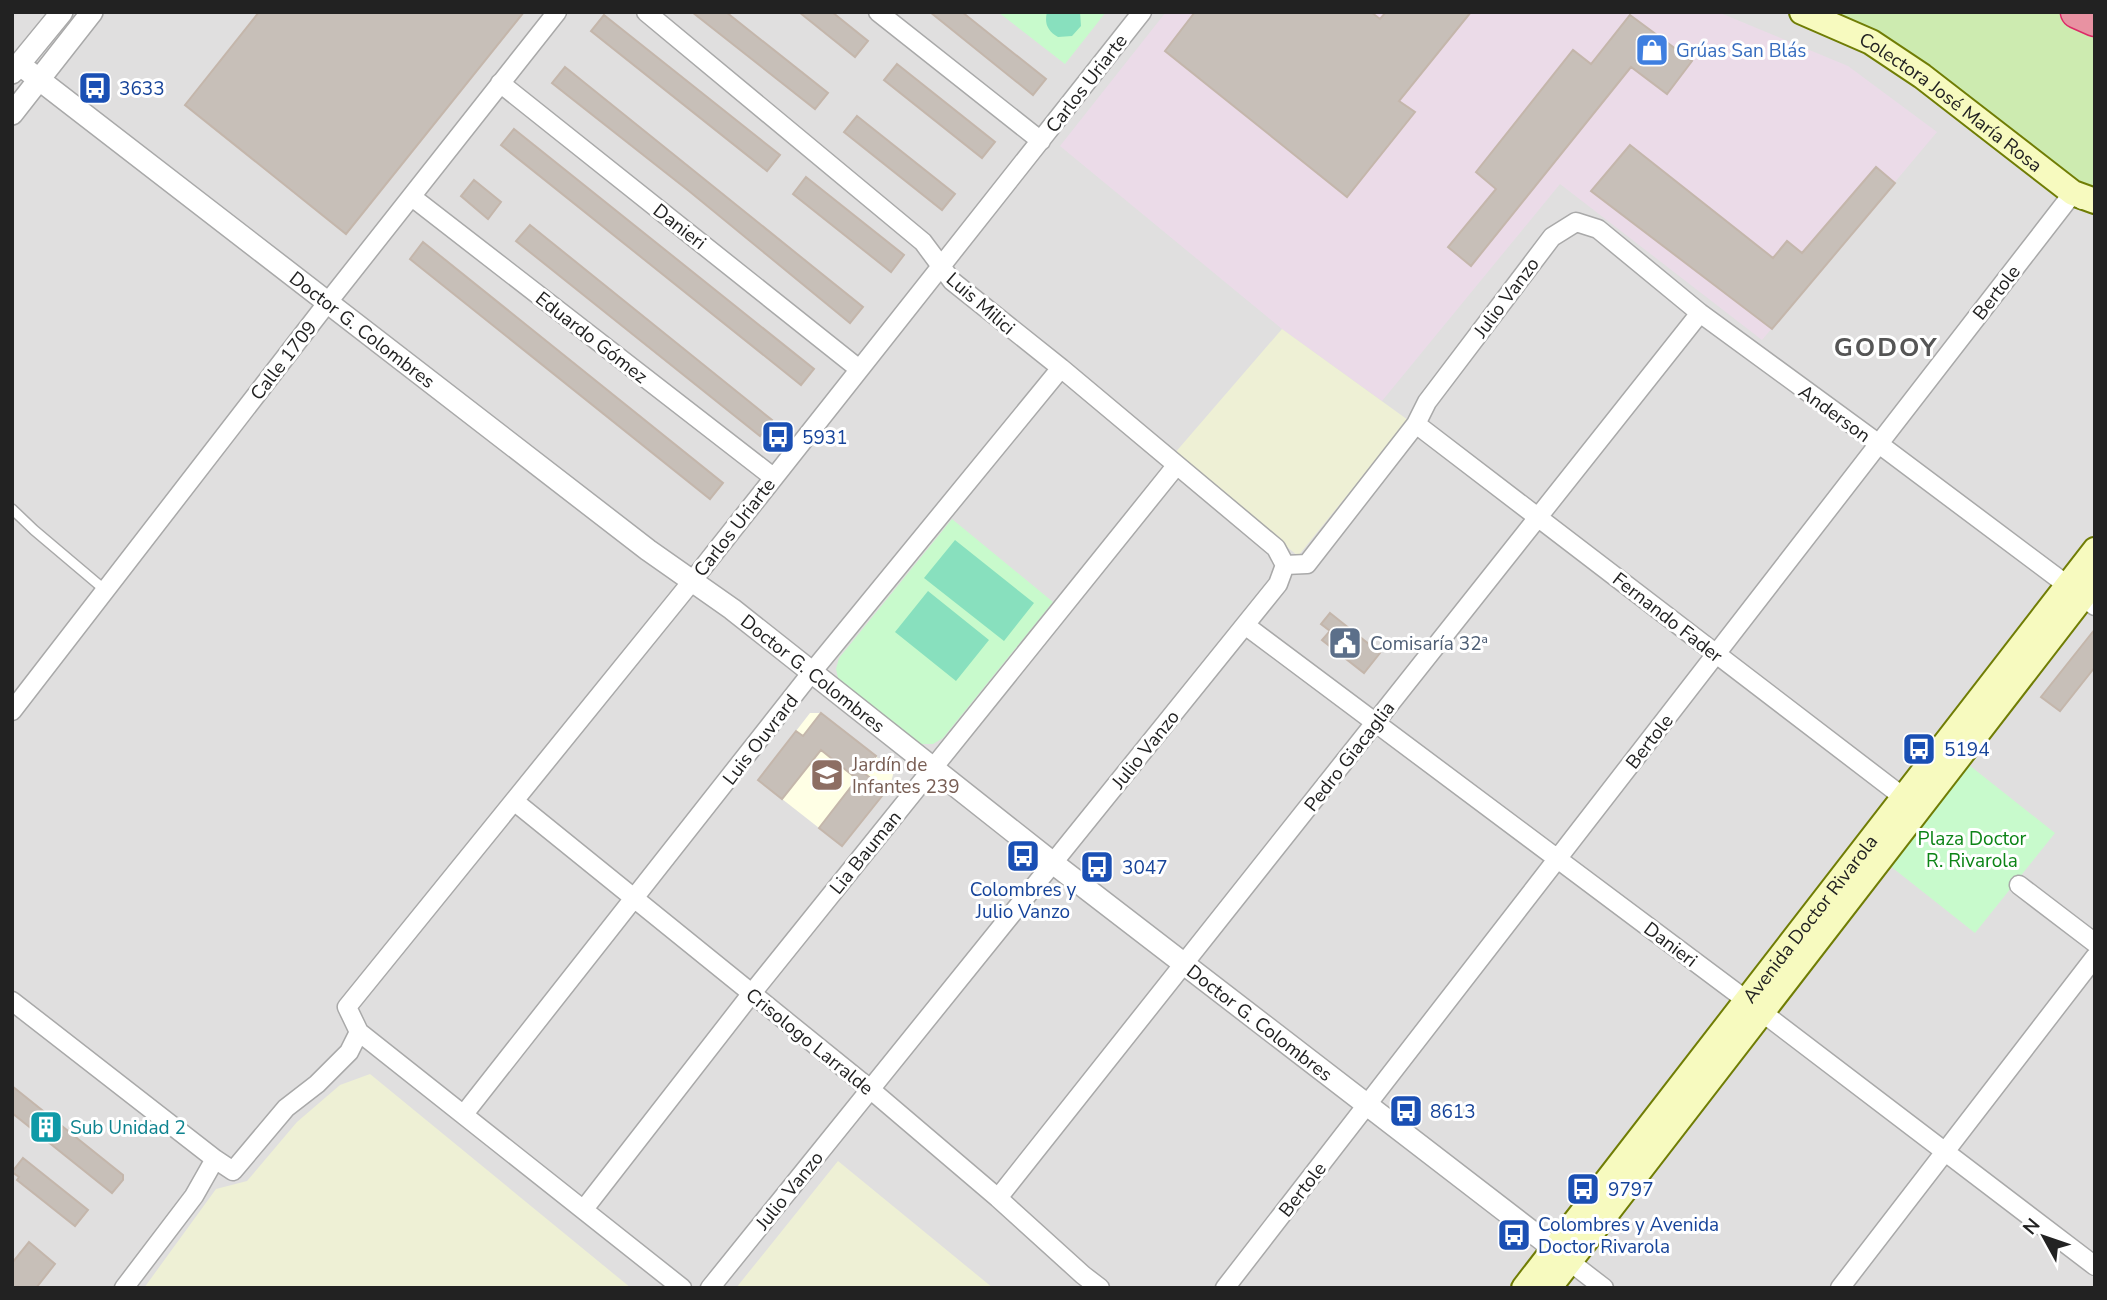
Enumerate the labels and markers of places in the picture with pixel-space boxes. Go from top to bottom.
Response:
shop icon: Grúas San Blás [1633,31,1671,69]
place label: Grúas San Blás [1676,38,1806,64]
bus stop icon: 3633 [76,69,114,107]
place label: 3633 [119,76,165,102]
bus stop icon: 5931 [759,418,797,456]
place label: 5931 [802,425,848,451]
public building icon: Comisaría 32ª [1326,624,1364,662]
place label: Comisaría 32ª [1370,631,1488,657]
bus stop icon: 5194 [1900,730,1938,768]
place label: 5194 [1944,737,1990,763]
place label: Jardín de Infantes 239 [851,752,960,800]
school or university icon: Jardín de Infantes 239 [808,756,846,794]
bus stop icon: Colombres y Julio Vanzo [1004,837,1042,875]
bus stop icon: 3047 [1078,848,1116,886]
place label: 3047 [1122,855,1168,881]
place label: Colombres y Julio Vanzo [970,877,1077,925]
bus stop icon: 8613 [1387,1092,1425,1130]
place label: 8613 [1430,1099,1476,1125]
building icon: Sub Unidad 2 [27,1108,65,1146]
place label: Sub Unidad 2 [70,1115,186,1141]
bus stop icon: 9797 [1564,1170,1602,1208]
place label: 9797 [1608,1177,1654,1203]
place label: Colombres y Avenida Doctor Rivarola [1538,1212,1719,1260]
bus stop icon: Colombres y Avenida Doctor Rivarola [1495,1216,1533,1254]

